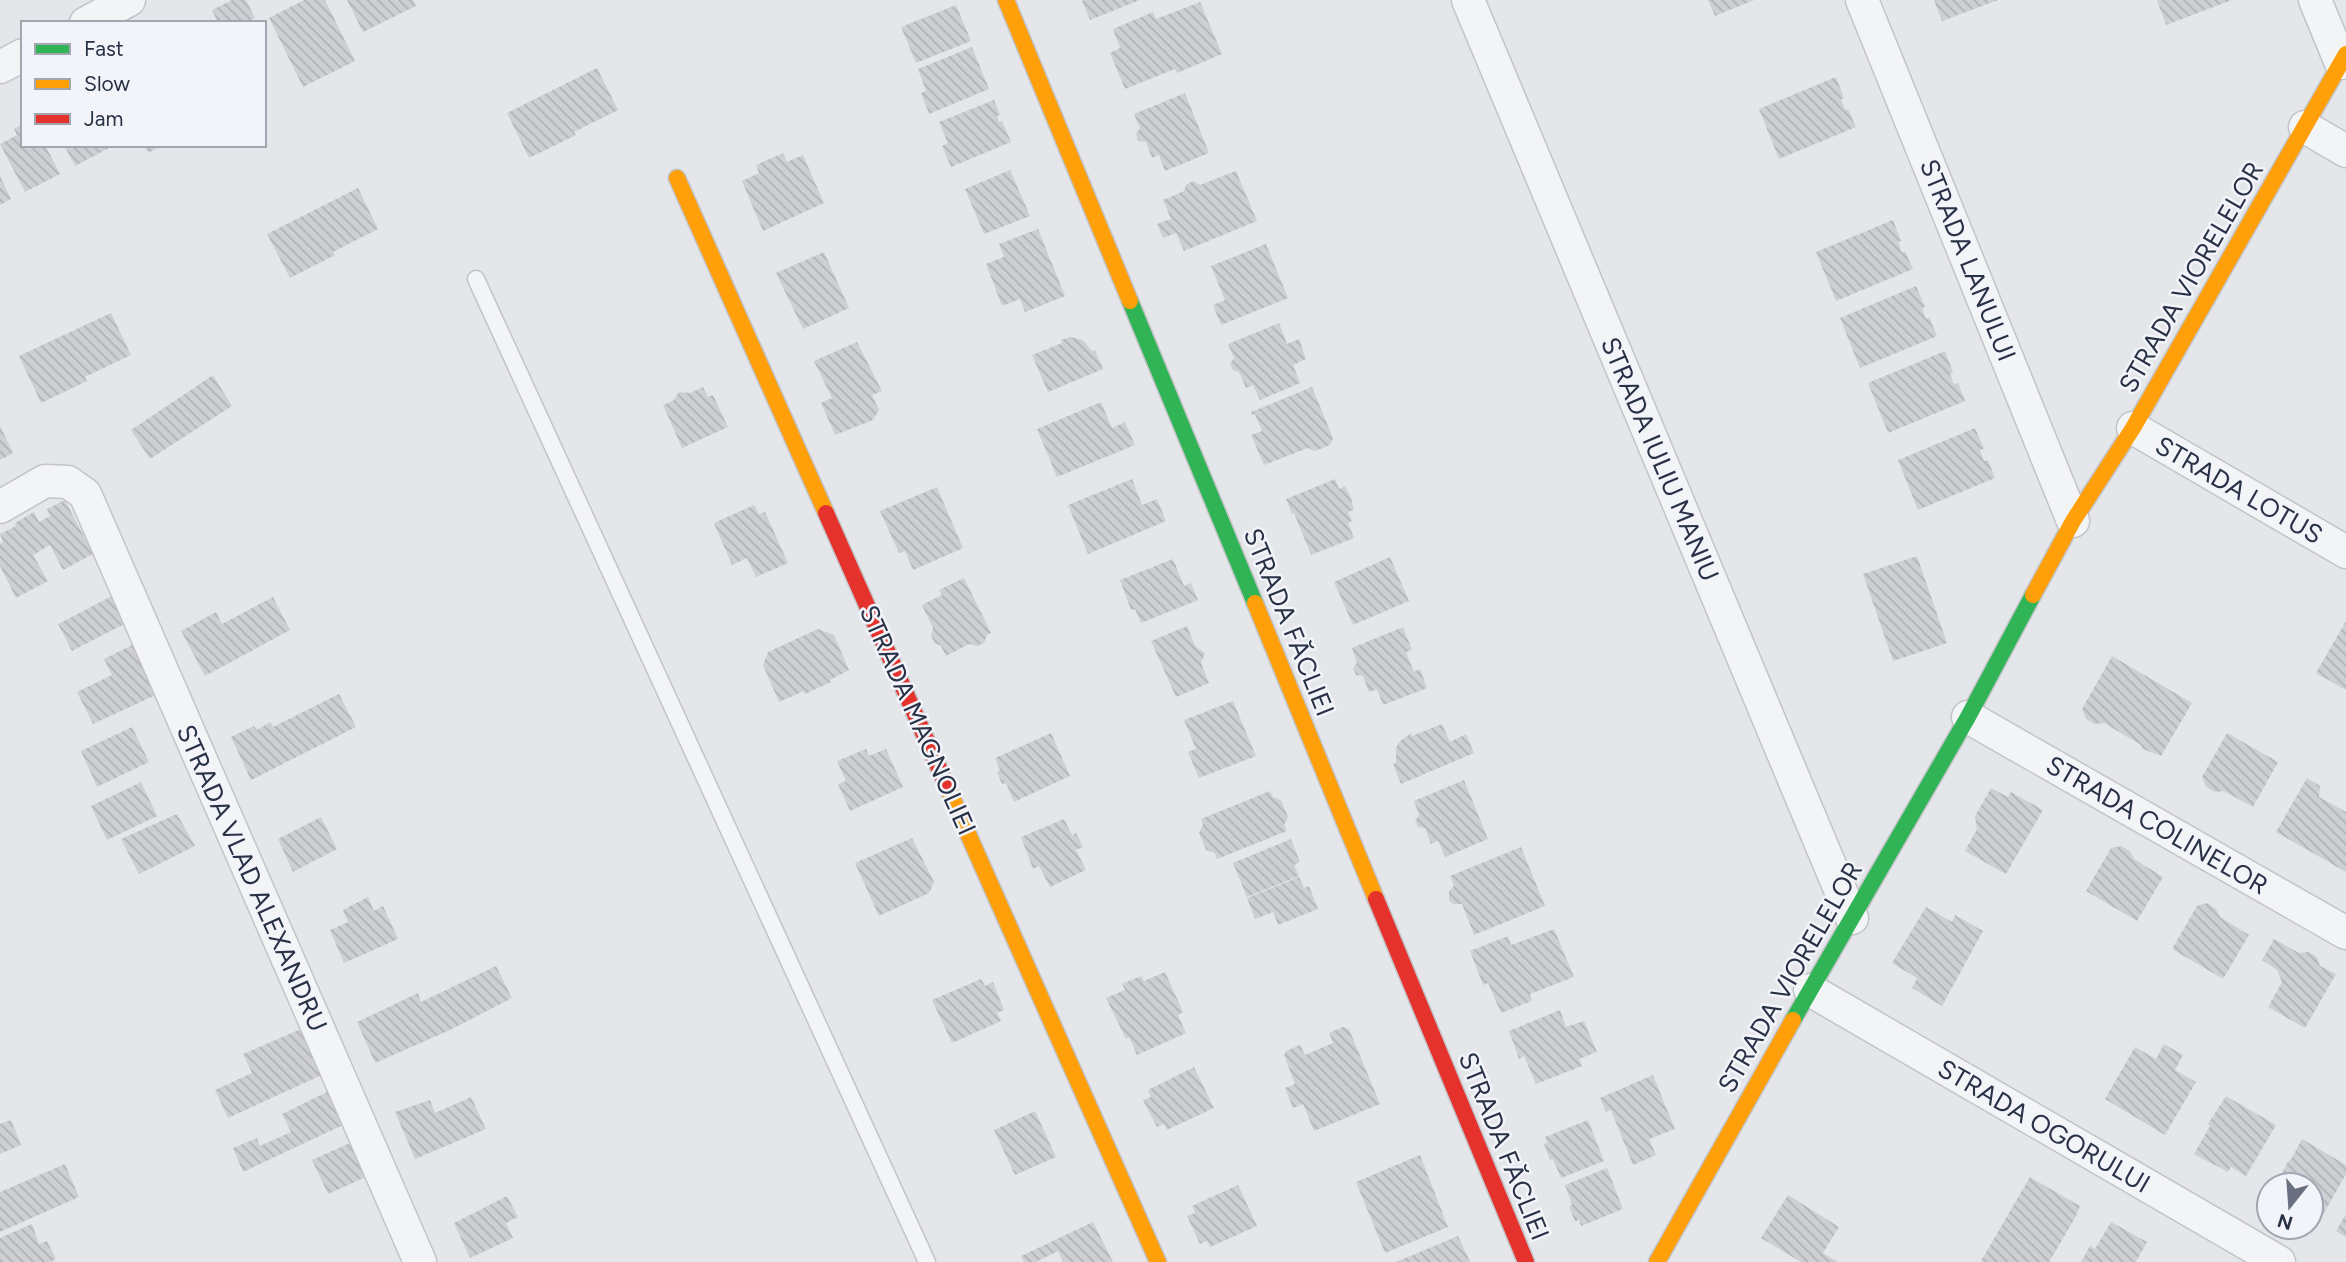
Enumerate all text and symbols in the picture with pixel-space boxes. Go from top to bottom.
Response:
legend [21,21,266,147]
text: Fast [84,36,124,61]
text: Slow [84,71,130,96]
text: Jam [84,106,123,131]
street label: STRADA LANULUI [1913,154,2023,366]
street label: STRADA VIORELELOR [2112,156,2270,398]
street label: STRADA IULIU MANIU [1594,332,1726,586]
street label: STRADA LOTUS [2150,429,2328,551]
street label: STRADA FĂCLIEI [1237,523,1341,721]
street label: STRADA MAGNOLIEI [853,600,983,840]
street label: STRADA VLAD ALEXANDRU [170,720,334,1036]
street label: STRADA COLINELOR [2040,748,2274,902]
street label: STRADA VIORELELOR [1711,856,1869,1098]
street label: STRADA FĂCLIEI [1452,1047,1556,1245]
street label: STRADA OGORULUI [1932,1052,2156,1200]
north arrow [2255,1171,2325,1241]
text: N [2275,1209,2296,1235]

